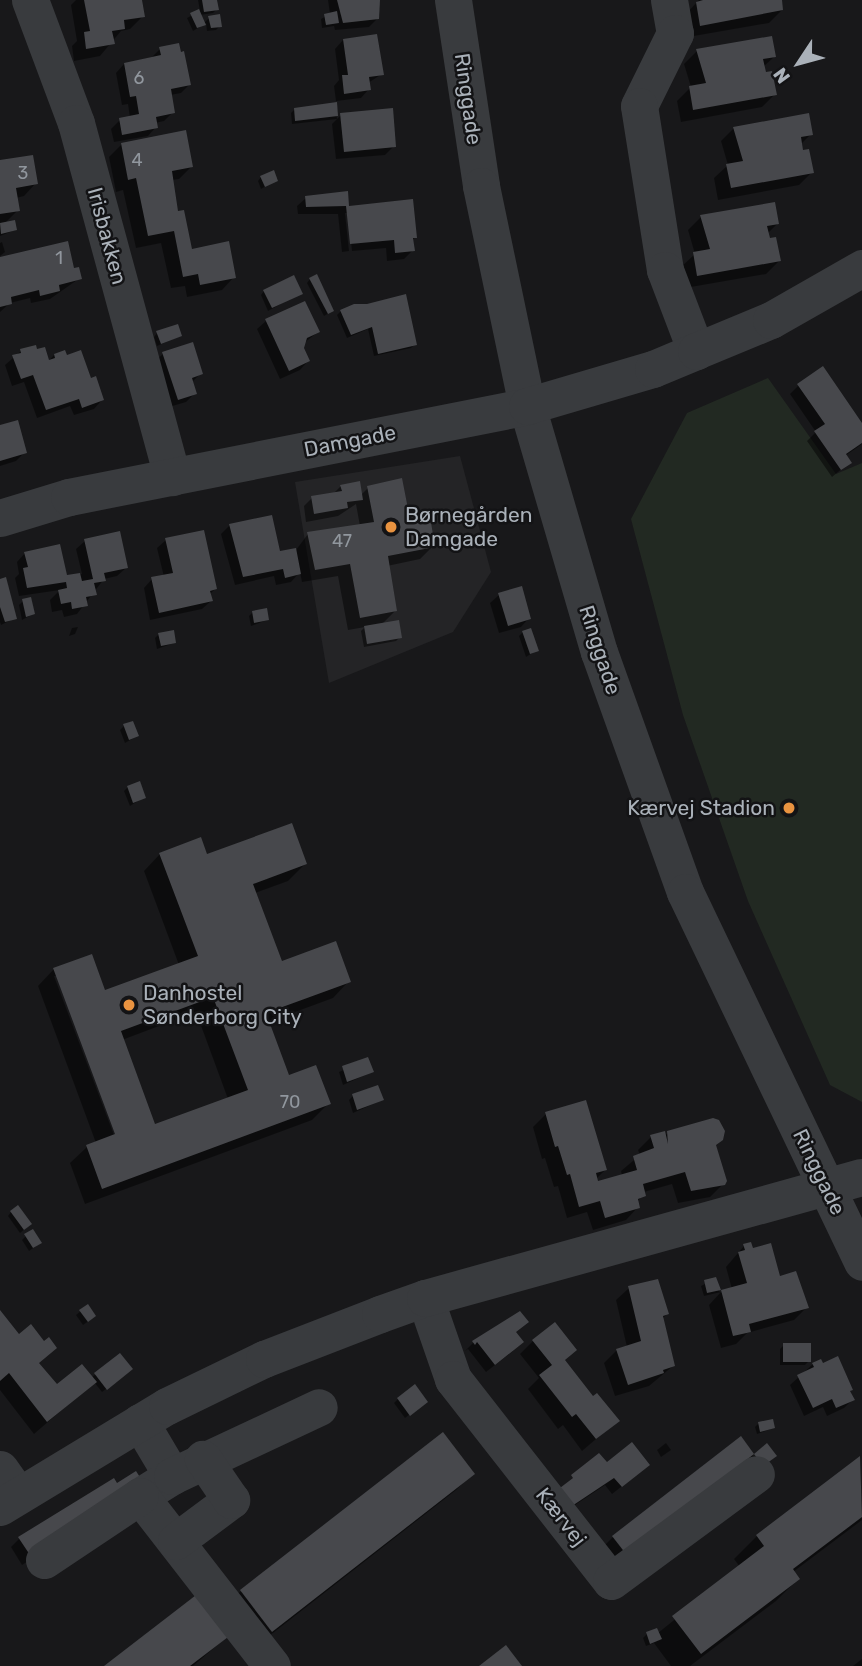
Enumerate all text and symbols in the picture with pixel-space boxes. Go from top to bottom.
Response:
north arrow [764,28,834,98]
street label: Ringgade [449,51,487,147]
text: N [768,63,795,88]
house number: 6 [134,67,144,89]
house number: 4 [131,149,143,171]
house number: 3 [18,162,28,184]
street label: Irisbakken [82,185,132,287]
house number: 1 [55,247,63,269]
street label: Damgade [302,420,398,462]
place label: Børnegården Damgade [405,502,532,552]
marker: Børnegården Damgade [383,519,399,535]
house number: 47 [332,530,352,552]
street label: Ringgade [574,602,626,698]
place label: Kærvej Stadion [627,795,775,821]
marker: Kærvej Stadion [781,800,797,816]
place label: Danhostel Sønderborg City [143,980,302,1030]
marker: Danhostel Sønderborg City [121,997,137,1013]
house number: 70 [280,1091,300,1113]
street label: Ringgade [787,1125,851,1219]
street label: Kærvej [530,1483,592,1551]

